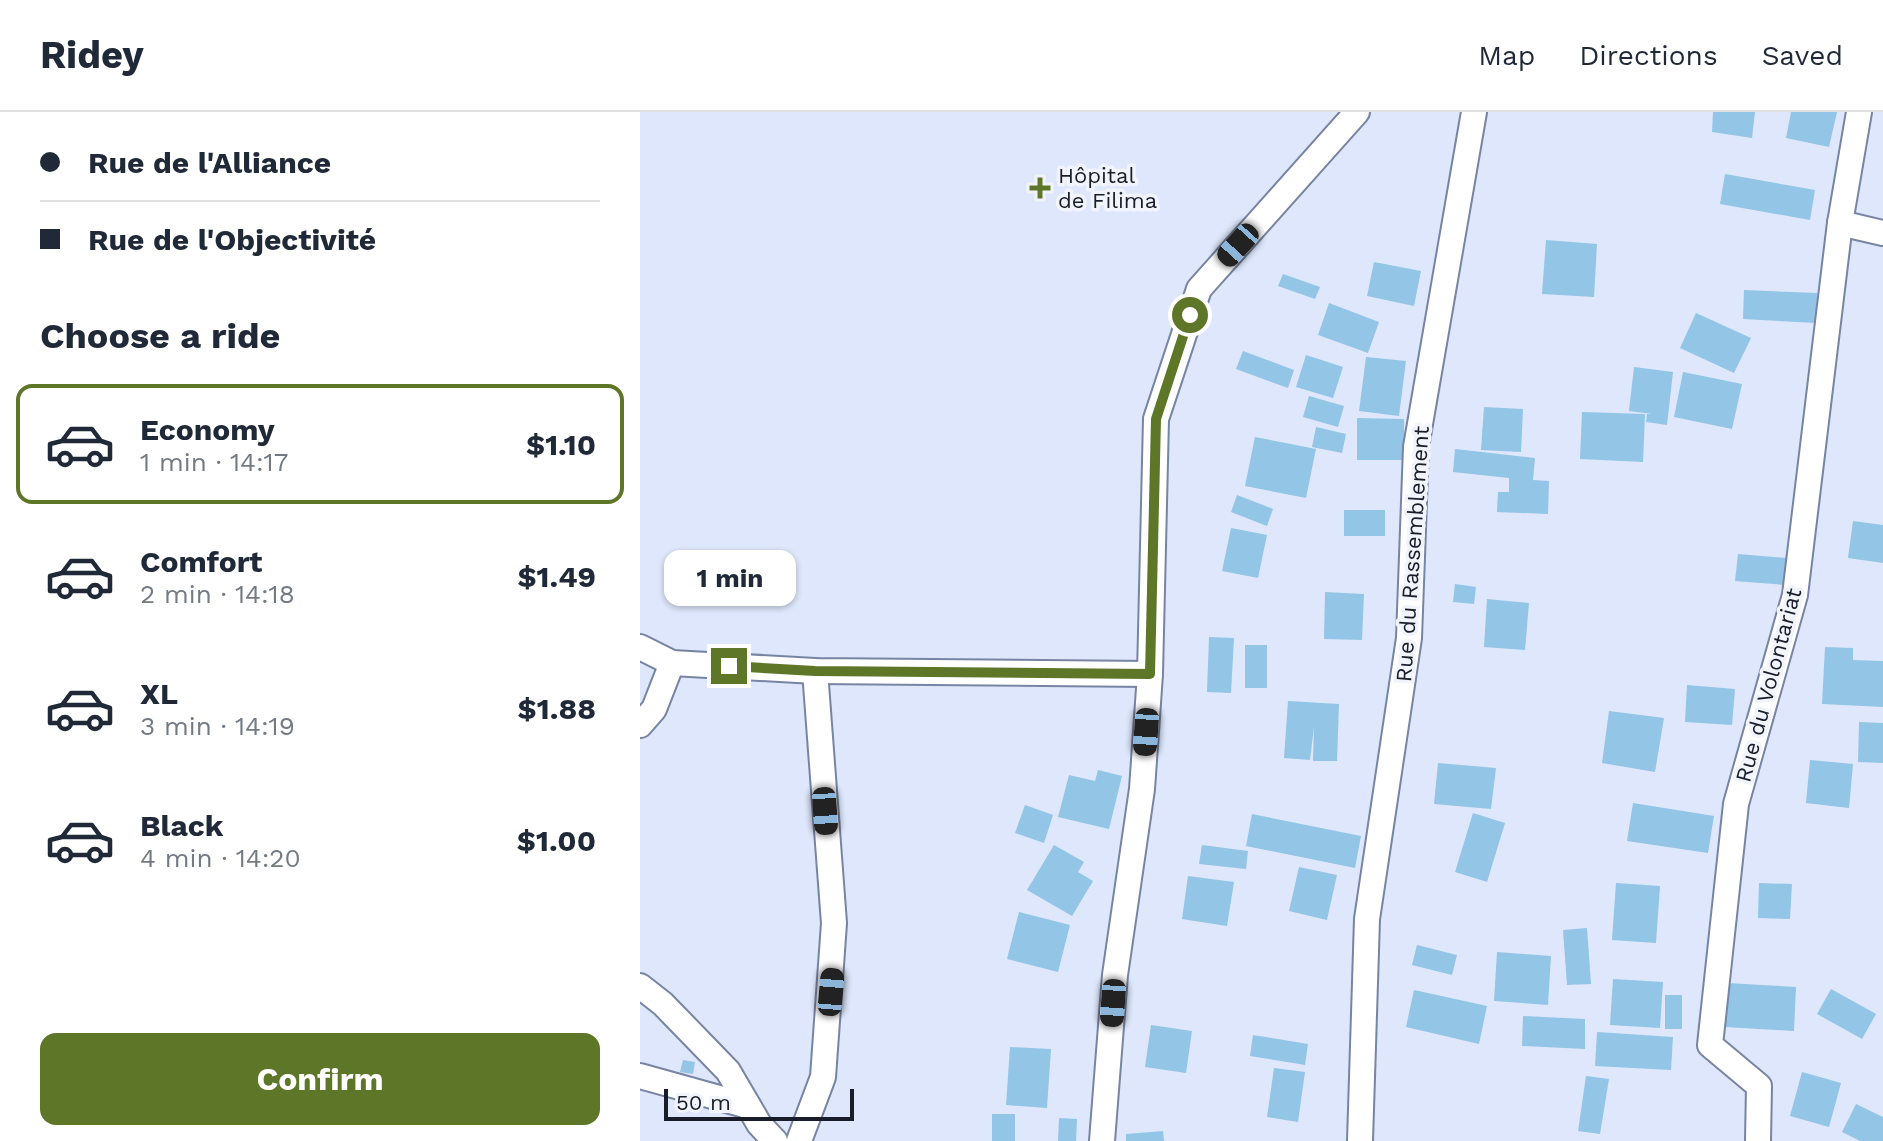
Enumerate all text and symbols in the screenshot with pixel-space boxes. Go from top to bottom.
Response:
text: Ridey [40,33,144,77]
text: Map [1478,39,1535,72]
text: Directions [1579,39,1718,72]
text: Saved [1762,39,1843,72]
text: Rue de l'Alliance [88,145,331,180]
place label: Hôpital de Filima [1058,163,1157,213]
marker: Hôpital de Filima [1029,177,1051,199]
car [1213,219,1263,271]
text: Rue de l'Objectivité [88,222,376,257]
route start [1172,297,1208,333]
text: Choose a ride [40,315,280,357]
icon: car [44,408,116,480]
text: Economy [140,412,275,447]
street label: Rue du Rassemblement [1391,425,1434,683]
text: $1.10 [526,427,596,462]
text: 1 min · 14:17 [140,447,288,477]
icon: car [44,540,116,612]
text: Comfort [140,544,262,579]
callout: 1 min [663,550,795,606]
text: $1.49 [517,559,596,594]
text: 1 min [697,563,763,593]
text: 2 min · 14:18 [140,579,295,609]
street label: Rue du Volontariat [1731,585,1806,785]
route end [711,648,747,684]
icon: car [44,672,116,744]
text: XL [140,676,178,711]
text: $1.88 [518,691,596,726]
car [1132,707,1160,757]
text: 3 min · 14:19 [140,711,295,741]
car [811,786,839,836]
icon: car [44,804,116,876]
text: Black [140,808,224,843]
text: $1.00 [517,823,596,858]
text: 4 min · 14:20 [140,843,301,873]
car [817,967,845,1017]
car [1099,978,1127,1028]
button: Confirm [40,1033,600,1125]
scale bar [664,1085,854,1121]
text: 50 m [676,1090,731,1115]

